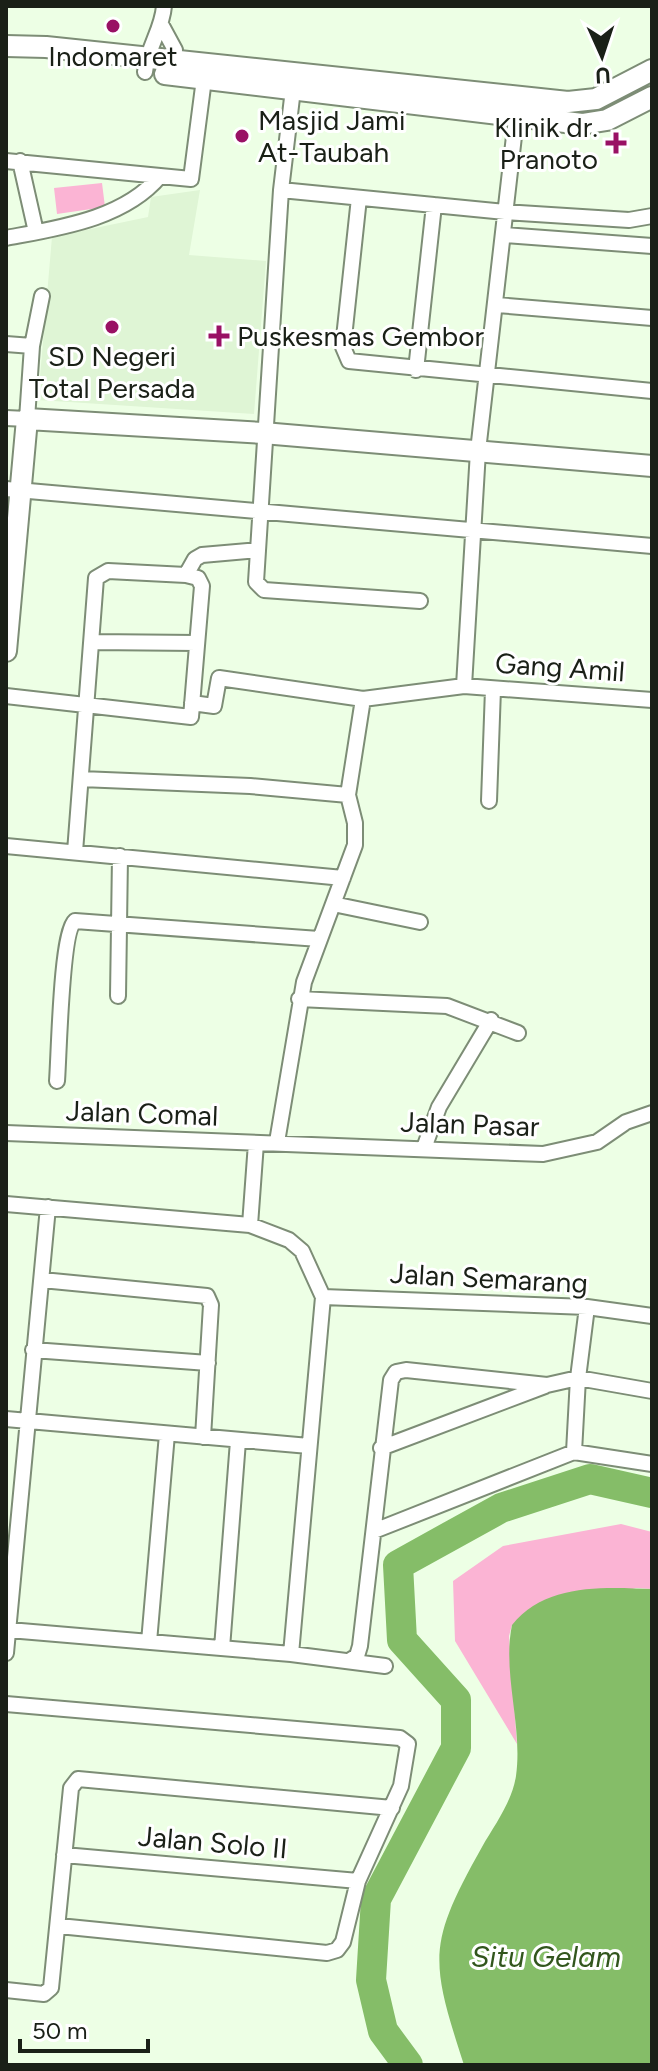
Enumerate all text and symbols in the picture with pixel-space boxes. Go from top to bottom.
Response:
north arrow [562,16,642,96]
marker: Indomaret [104,17,122,35]
place label: Indomaret [48,39,178,73]
text: U [595,62,611,89]
place label: Masjid Jami At-Taubah [258,103,405,169]
place label: Klinik dr. Pranoto [494,110,598,176]
marker: Masjid Jami At-Taubah [233,127,251,145]
marker: Klinik dr. Pranoto [605,132,627,154]
marker: SD Negeri Total Persada [103,318,121,336]
place label: Puskesmas Gembor [237,319,484,353]
marker: Puskesmas Gembor [208,325,230,347]
place label: SD Negeri Total Persada [29,339,195,405]
street label: Gang Amil [494,646,626,688]
street label: Jalan Comal [65,1093,219,1133]
street label: Jalan Pasar [400,1105,540,1143]
street label: Jalan Semarang [389,1256,589,1300]
street label: Jalan Solo II [137,1819,289,1865]
water label: Situ Gelam [471,1938,621,1975]
scale bar [20,2003,148,2053]
text: 50 m [32,2016,88,2045]

